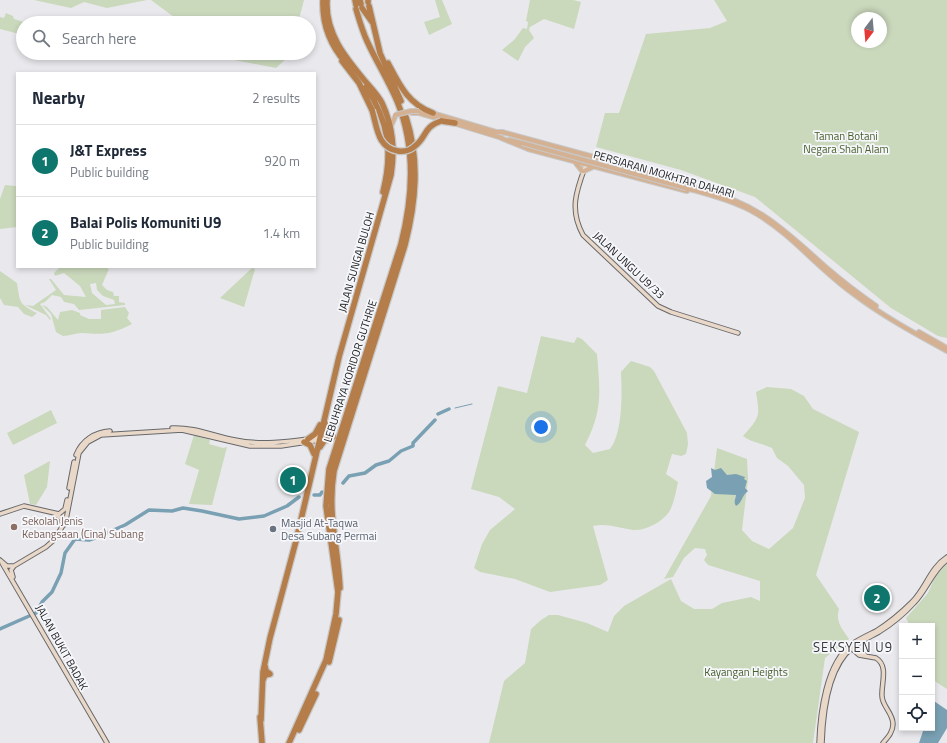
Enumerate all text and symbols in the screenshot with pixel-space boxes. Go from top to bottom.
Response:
north arrow [851,12,887,48]
search box [16,16,316,60]
icon: search [30,27,52,49]
text: Search here [62,27,136,50]
text: Nearby [32,85,85,111]
text: 2 results [252,88,300,108]
park label: Taman Botani Negara Shah Alam [803,128,889,157]
text: J&T Express [70,139,147,162]
street label: PERSIARAN MOKHTAR DAHARI [592,146,736,202]
text: 1 [41,151,49,171]
text: 920 m [264,151,300,171]
text: Public building [70,162,149,182]
street label: JALAN SUNGAI BULOH [334,210,378,314]
text: Balai Polis Komuniti U9 [70,211,221,234]
text: 2 [41,223,49,243]
text: 1.4 km [263,223,300,243]
street label: JALAN UNGU U9/33 [590,228,668,302]
text: Public building [70,234,149,254]
street label: LEBUHRAYA KORIDOR GUTHRIE [319,298,381,444]
your location [531,417,551,437]
pin: 1 [280,465,306,495]
place label: Sekolah Jenis Kebangsaan (Cina) Subang [22,513,144,542]
place label: Masjid At-Taqwa Desa Subang Permai [281,515,377,544]
marker: Sekolah Jenis Kebangsaan (Cina) Subang [9,522,19,532]
marker: Masjid At-Taqwa Desa Subang Permai [268,524,278,534]
pin: 2 [864,583,890,613]
street label: JALAN BUKIT BADAK [32,601,92,693]
map controls [899,623,935,731]
button: + [899,623,935,659]
district label: SEKSYEN U9 [813,637,893,657]
button: − [899,659,935,695]
park label: Kayangan Heights [704,664,788,680]
button: locate [899,695,935,731]

